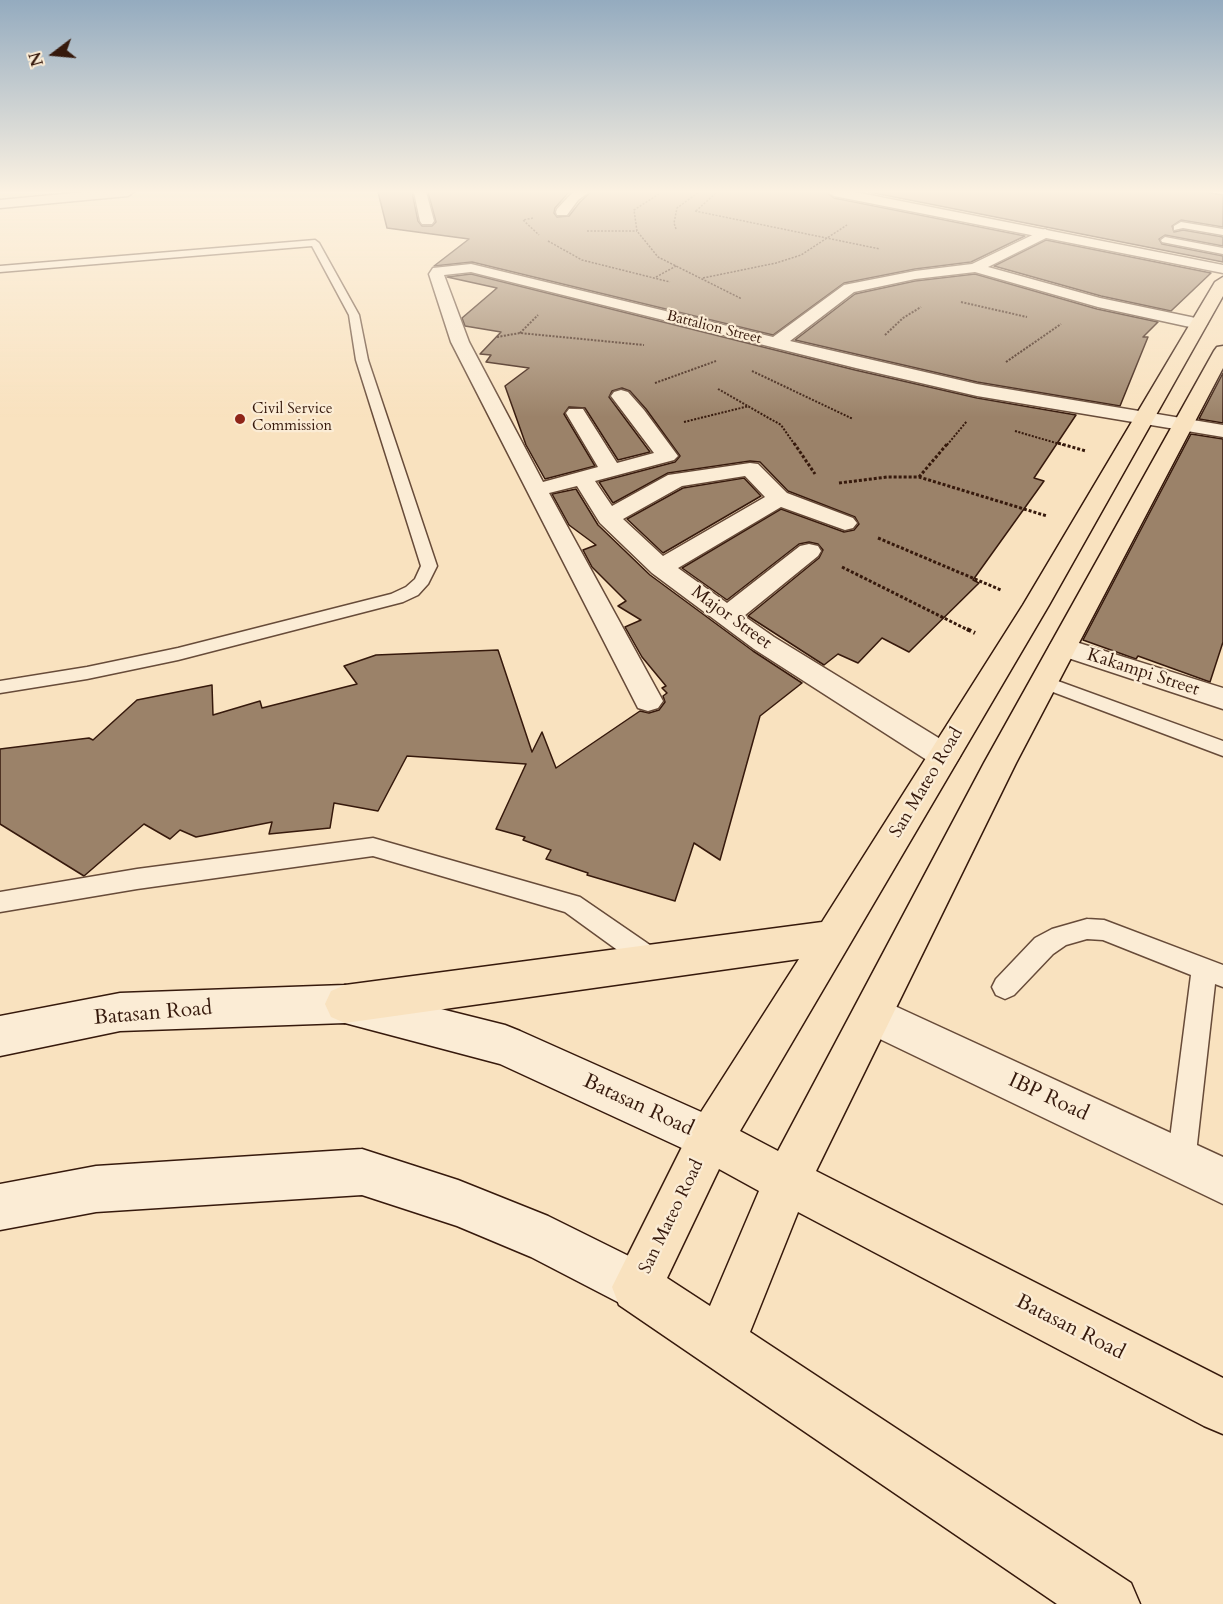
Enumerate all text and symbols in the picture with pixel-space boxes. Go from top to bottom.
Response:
north arrow [24,24,84,84]
text: N [24,49,49,69]
street label: Battalion Street [665,307,763,349]
place label: Civil Service Commission [252,401,333,436]
marker: Civil Service Commission [233,412,247,426]
street label: Major Street [687,582,775,654]
street label: Kakampi Street [1084,645,1202,701]
street label: San Mateo Road [886,724,968,842]
street label: Batasan Road [93,996,213,1032]
street label: IBP Road [1004,1068,1092,1128]
street label: Batasan Road [579,1069,697,1143]
street label: San Mateo Road [635,1156,709,1278]
street label: Batasan Road [1011,1290,1129,1366]

